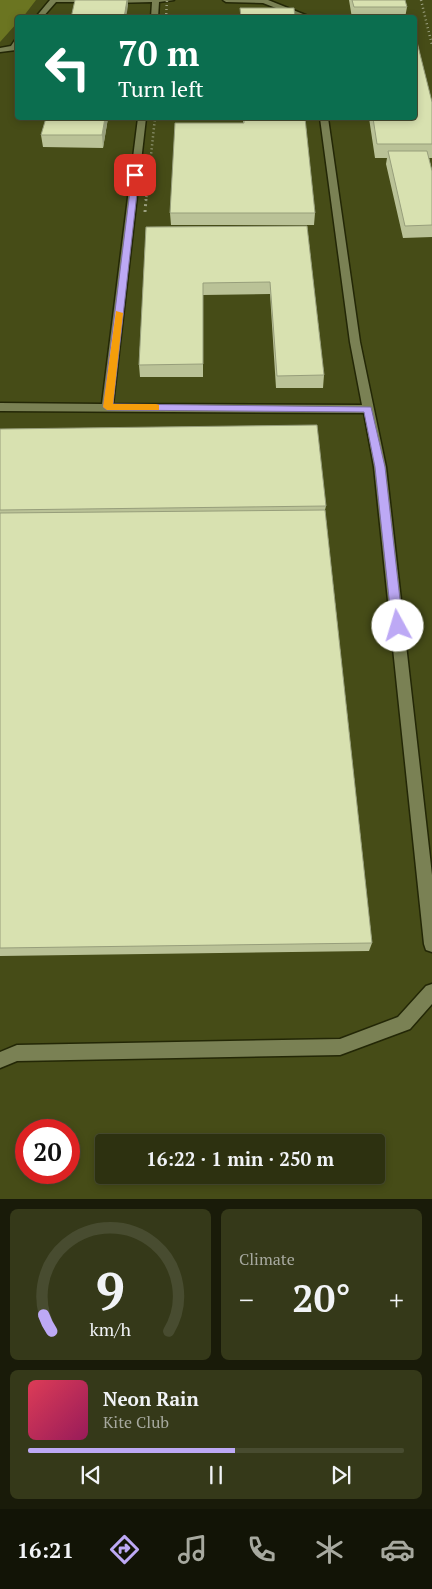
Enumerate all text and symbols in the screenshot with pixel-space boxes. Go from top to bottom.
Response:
text: 70 m [118,30,199,76]
icon: left [35,35,100,100]
text: Turn left [118,74,204,103]
pin [114,154,156,196]
icon: arrive [121,161,149,189]
position arrow [371,599,423,651]
speed limit sign: 20 [15,1119,80,1184]
text: 16:22 · 1 min · 250 m [146,1146,334,1171]
text: Climate [239,1248,295,1270]
text: 9 [96,1256,125,1325]
text: 20° [292,1273,351,1323]
text: − [239,1281,254,1318]
text: + [389,1281,404,1318]
text: km/h [90,1317,132,1341]
text: Neon Rain [103,1386,199,1411]
text: Kite Club [103,1411,169,1433]
icon: previous [77,1461,105,1489]
icon: pause [202,1461,230,1489]
icon: next [327,1461,355,1489]
icon: directions [107,1532,142,1567]
icon: music [175,1532,210,1567]
icon: phone [244,1532,279,1567]
icon: climate [312,1532,347,1567]
icon: car [380,1532,415,1567]
text: 16:21 [17,1535,74,1564]

